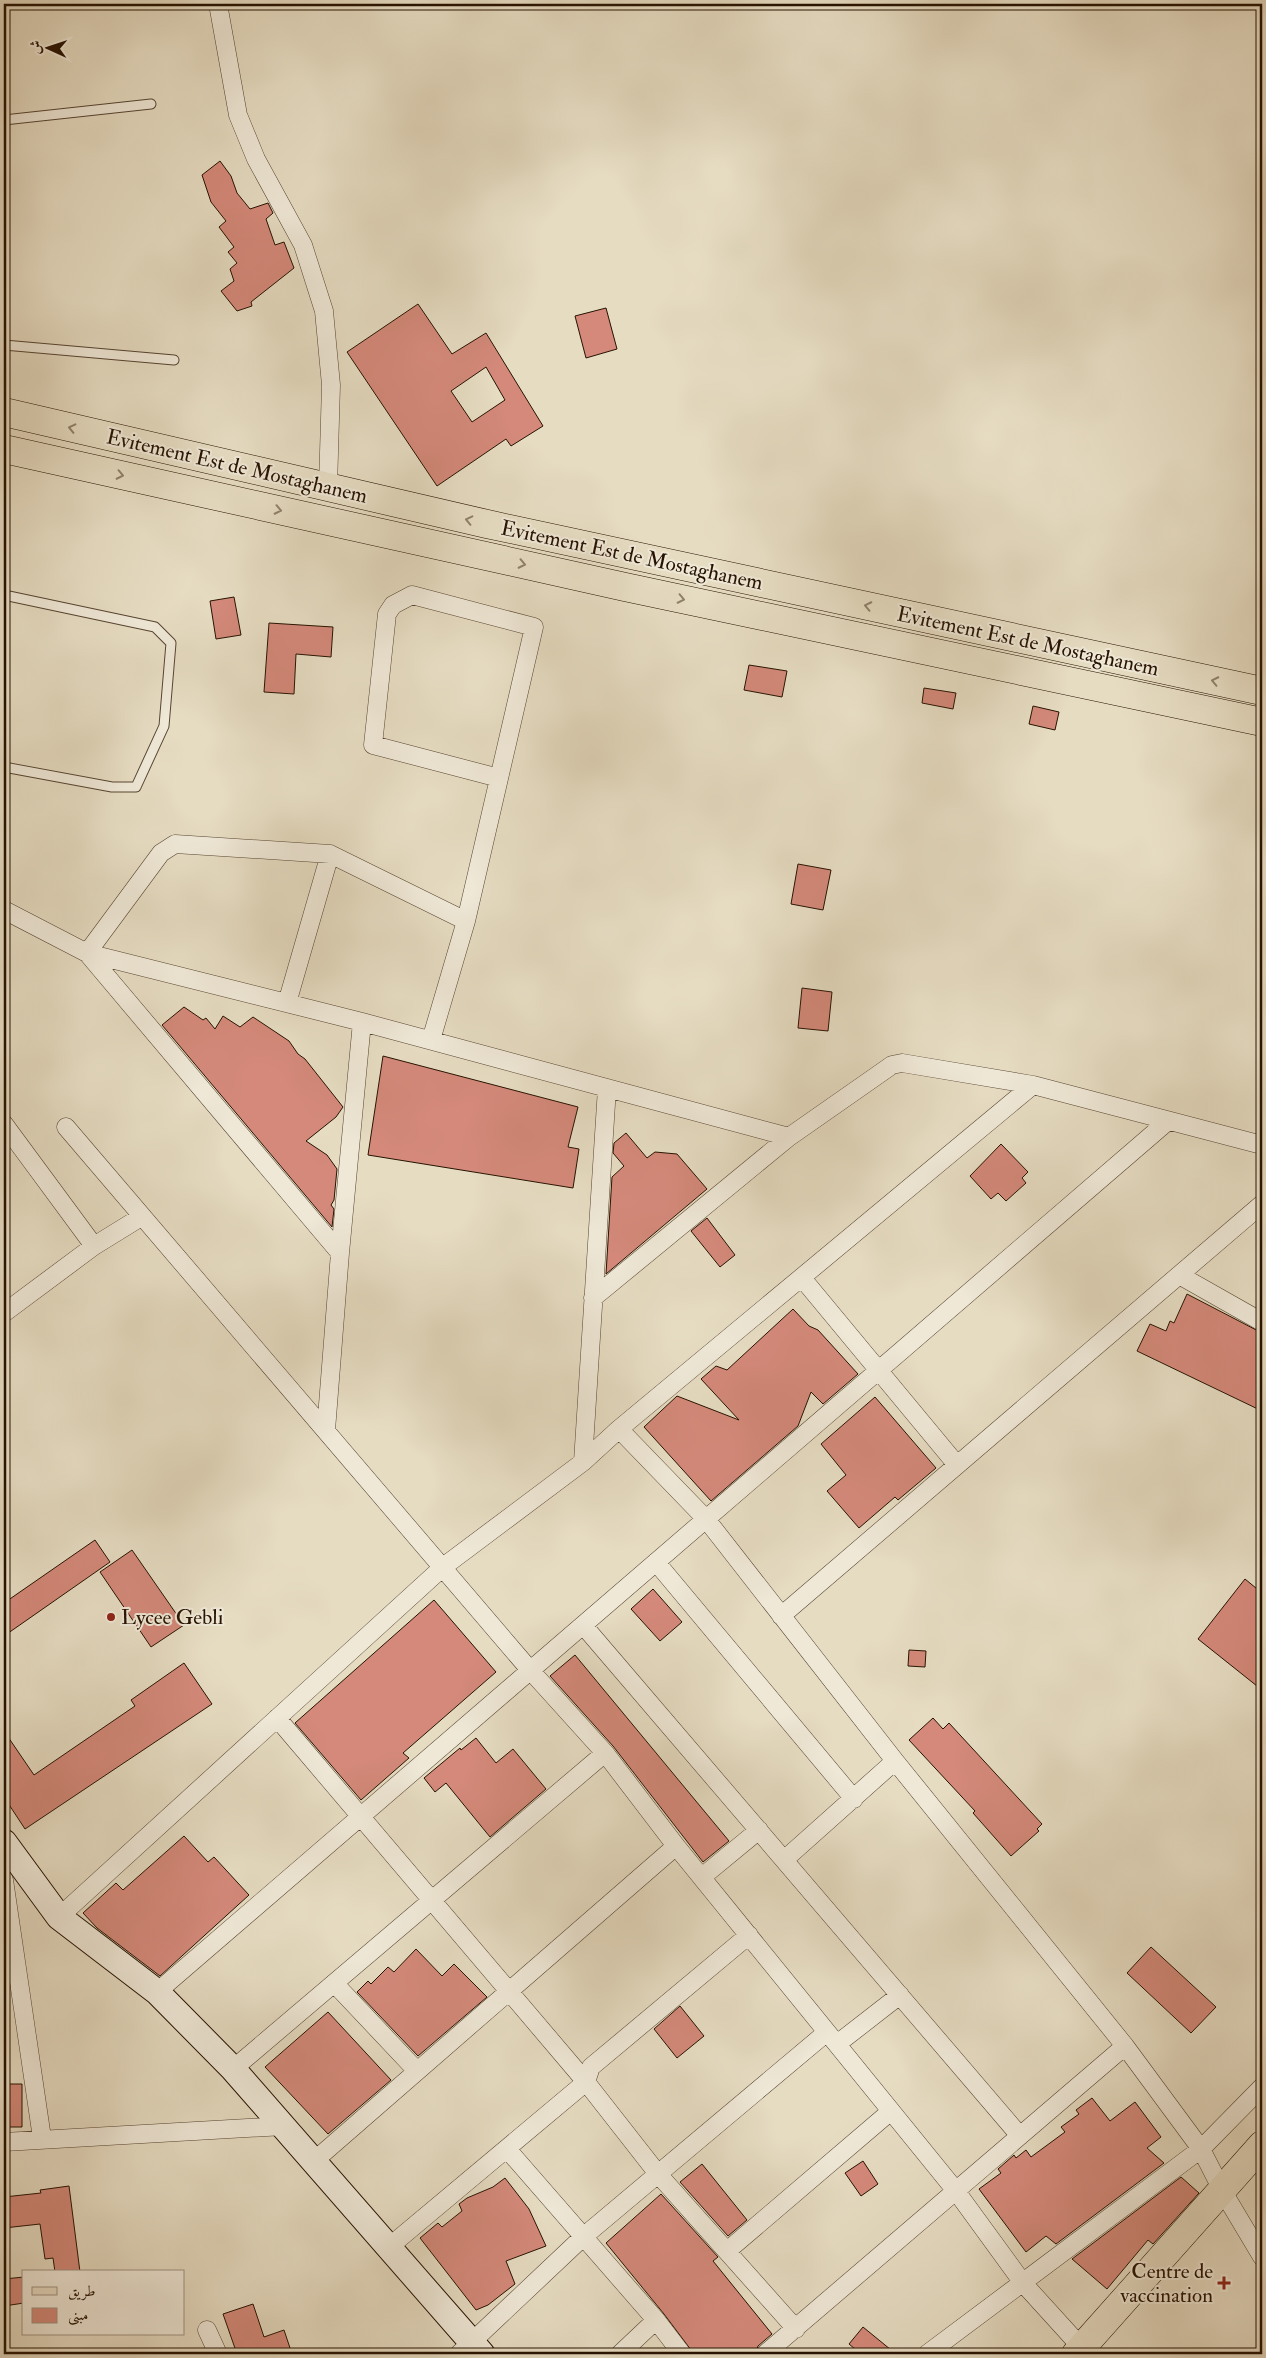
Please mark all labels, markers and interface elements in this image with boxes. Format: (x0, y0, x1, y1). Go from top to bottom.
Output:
north arrow (22, 22, 72, 72)
text: ش (27, 40, 44, 55)
one-way arrow (68, 423, 77, 434)
street label: Evitement Est de Mostaghanem (104, 423, 370, 510)
one-way arrow (115, 469, 124, 480)
one-way arrow (274, 504, 283, 515)
street label: Evitement Est de Mostaghanem (498, 514, 765, 596)
one-way arrow (465, 515, 474, 526)
one-way arrow (518, 558, 527, 569)
one-way arrow (677, 593, 686, 603)
street label: Evitement Est de Mostaghanem (894, 600, 1161, 682)
one-way arrow (863, 601, 872, 612)
one-way arrow (1210, 676, 1219, 687)
place label: Lycee Gebli (121, 1604, 224, 1631)
marker: Lycee Gebli (105, 1611, 117, 1623)
place label: Centre de vaccination (1119, 2258, 1213, 2309)
legend (22, 2270, 185, 2336)
marker: Centre de vaccination (1217, 2276, 1231, 2290)
text: طريق (68, 2282, 95, 2301)
text: مبنى (68, 2306, 88, 2326)

